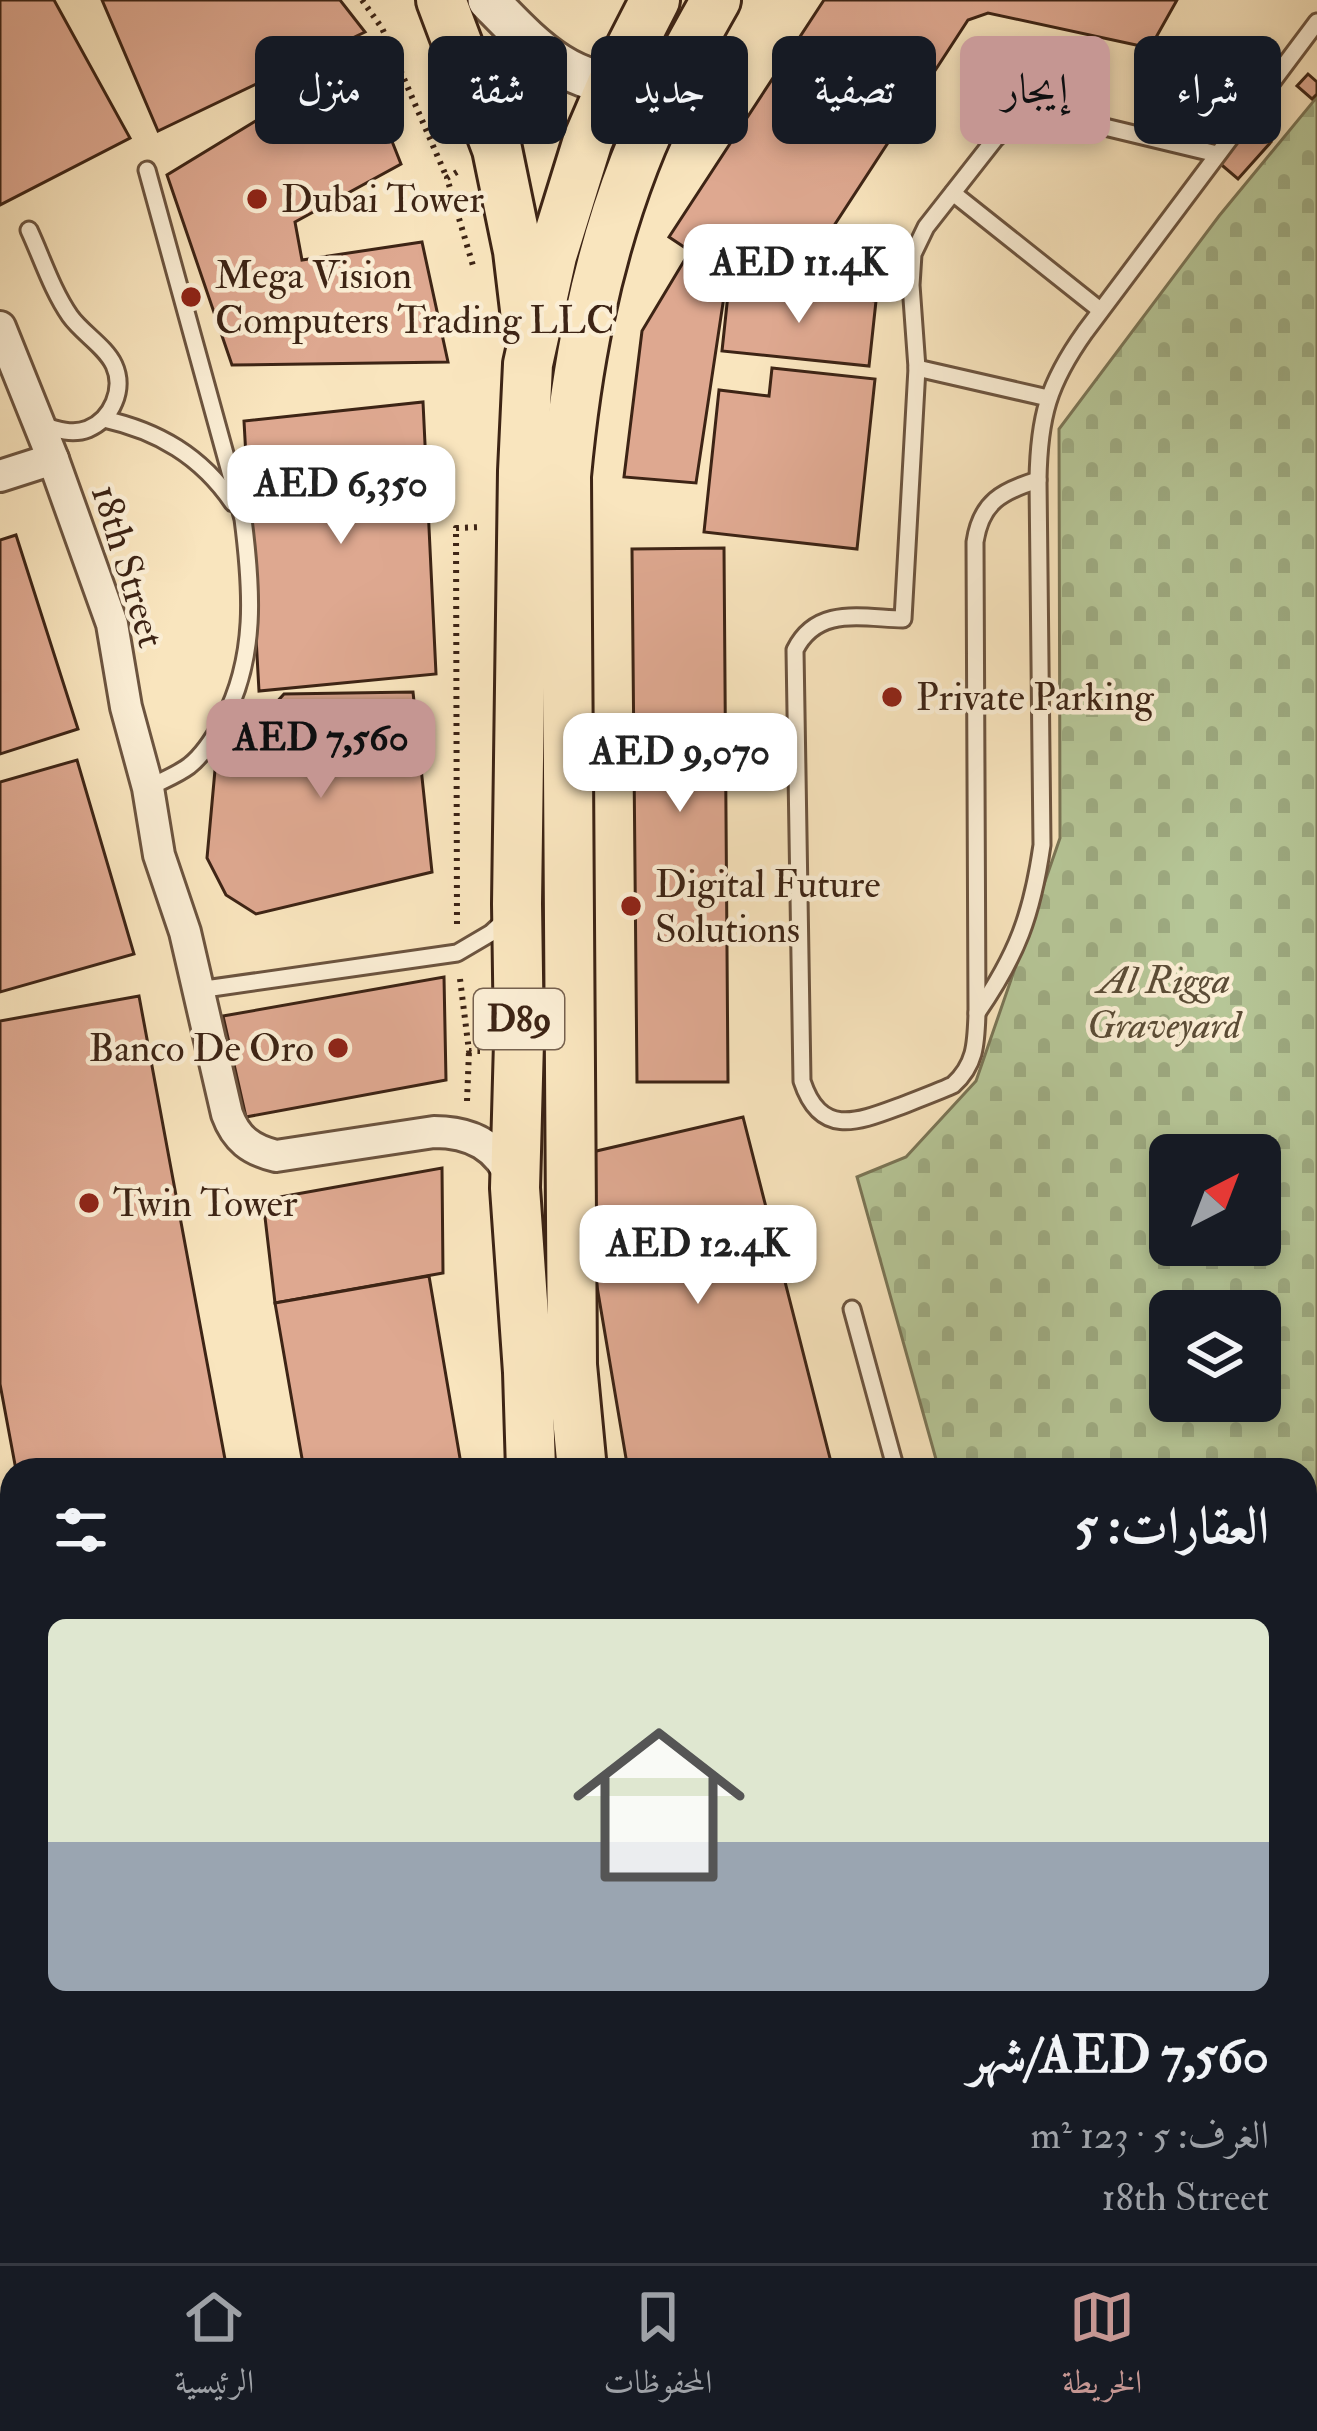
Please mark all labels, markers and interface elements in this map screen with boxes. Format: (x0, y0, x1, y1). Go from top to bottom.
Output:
chip: منزل (255, 36, 404, 144)
chip: شقة (428, 36, 567, 144)
chip: جديد (591, 36, 748, 144)
chip: تصفية (772, 36, 936, 144)
chip: إيجار (960, 36, 1110, 144)
chip: شراء (1134, 36, 1281, 144)
place label: Dubai Tower (281, 175, 484, 224)
marker: Dubai Tower (244, 186, 270, 212)
pin: AED 11.4K (662, 224, 936, 326)
text: AED 11.4K (710, 238, 888, 287)
place label: Mega Vision Computers Trading LLC (215, 251, 615, 345)
marker: Mega Vision Computers Trading LLC (178, 284, 204, 310)
pin: AED 6,350 (204, 445, 478, 547)
text: AED 6,350 (254, 459, 428, 508)
street label: 18th Street (80, 479, 176, 653)
place label: Private Parking (916, 673, 1155, 722)
marker: Private Parking (879, 684, 905, 710)
pin: AED 7,560 (184, 699, 458, 801)
text: AED 7,560 (233, 713, 409, 762)
pin: AED 9,070 (543, 713, 817, 815)
text: AED 9,070 (590, 727, 770, 776)
place label: Digital Future Solutions (655, 860, 881, 954)
marker: Digital Future Solutions (618, 893, 644, 919)
park label: Al Rigga Graveyard (1087, 956, 1244, 1050)
road number: D89 (474, 989, 564, 1049)
place label: Banco De Oro (89, 1024, 314, 1073)
marker: Banco De Oro (325, 1035, 351, 1061)
north arrow (1149, 1134, 1281, 1266)
map controls (1149, 1134, 1281, 1422)
place label: Twin Tower (113, 1179, 298, 1228)
marker: Twin Tower (76, 1190, 102, 1216)
pin: AED 12.4K (561, 1205, 835, 1307)
text: AED 12.4K (607, 1219, 789, 1268)
button: layers (1149, 1290, 1281, 1422)
text: العقارات: 5 (1075, 1495, 1269, 1559)
icon: filters (48, 1497, 114, 1563)
icon: home (551, 1697, 767, 1913)
text: AED 7,560/شهر (968, 2024, 1269, 2088)
text: الغرف: 5 · 123 m² (1031, 2111, 1269, 2160)
text: 18th Street (1101, 2173, 1269, 2222)
tab: الرئيسية (175, 2284, 254, 2414)
tab: المحفوظات (604, 2284, 712, 2414)
tab: الخريطة (1062, 2284, 1142, 2414)

